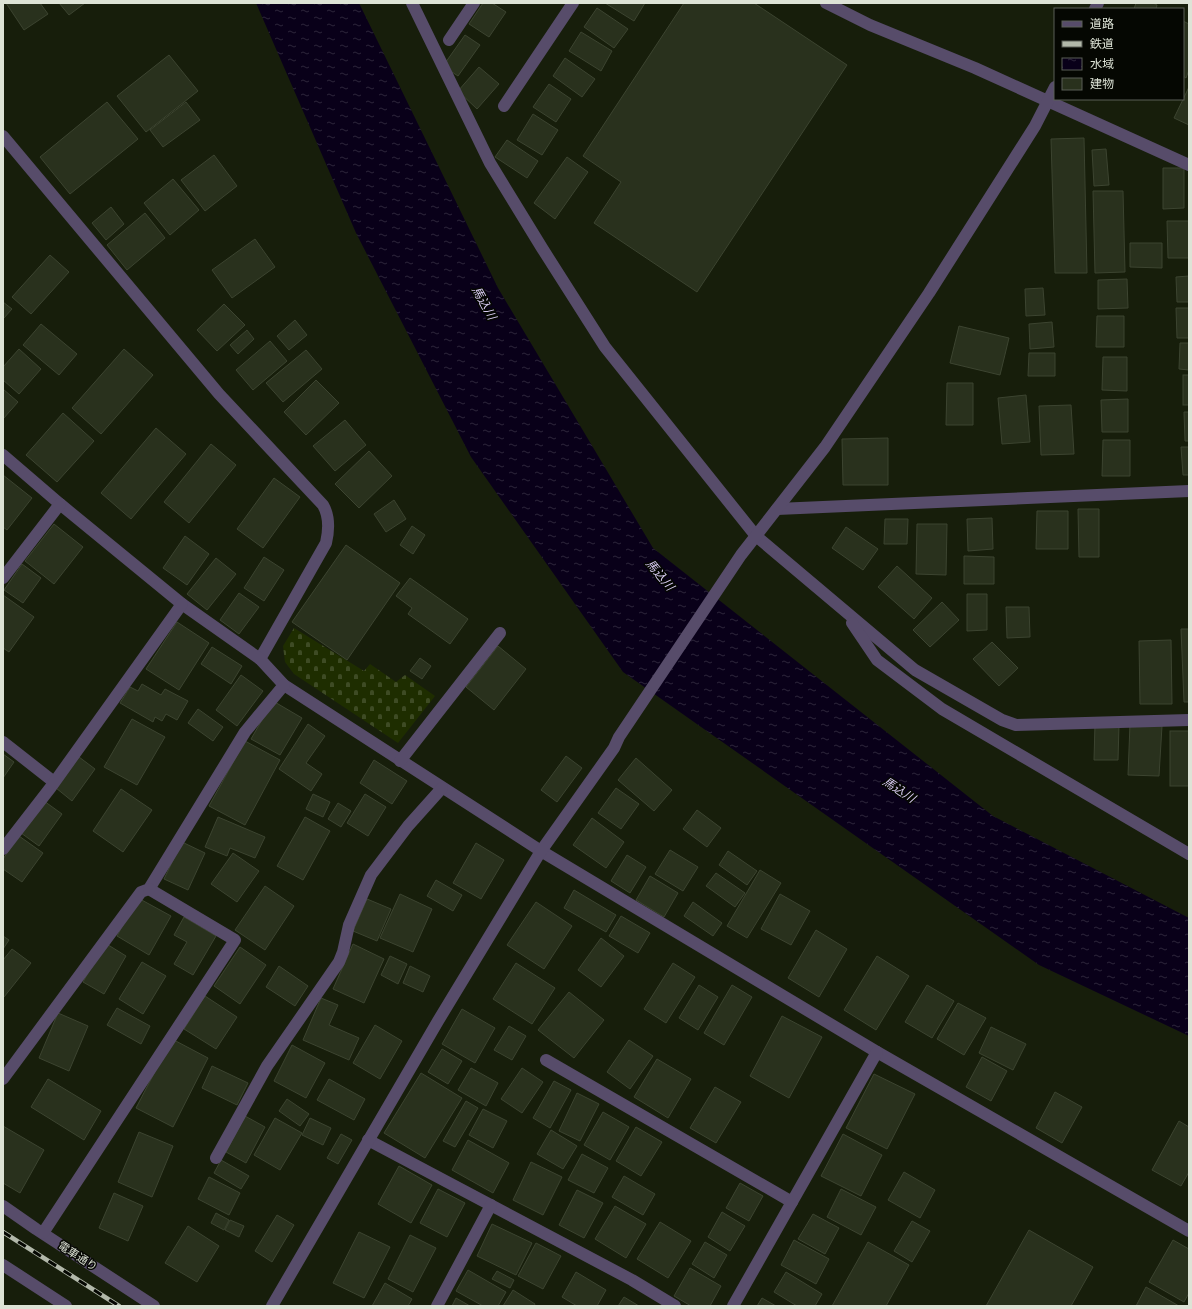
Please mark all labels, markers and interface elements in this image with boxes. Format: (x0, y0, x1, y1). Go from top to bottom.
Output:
legend (1054, 8, 1184, 100)
text: 道路 (1090, 15, 1114, 32)
text: 鉄道 (1090, 35, 1114, 52)
text: 水域 (1090, 55, 1114, 72)
text: 建物 (1090, 75, 1114, 92)
water label: 馬込川 (468, 283, 502, 324)
water label: 馬込川 (642, 555, 680, 595)
water label: 馬込川 (880, 773, 921, 808)
street label: 電車通り (56, 1237, 101, 1274)

